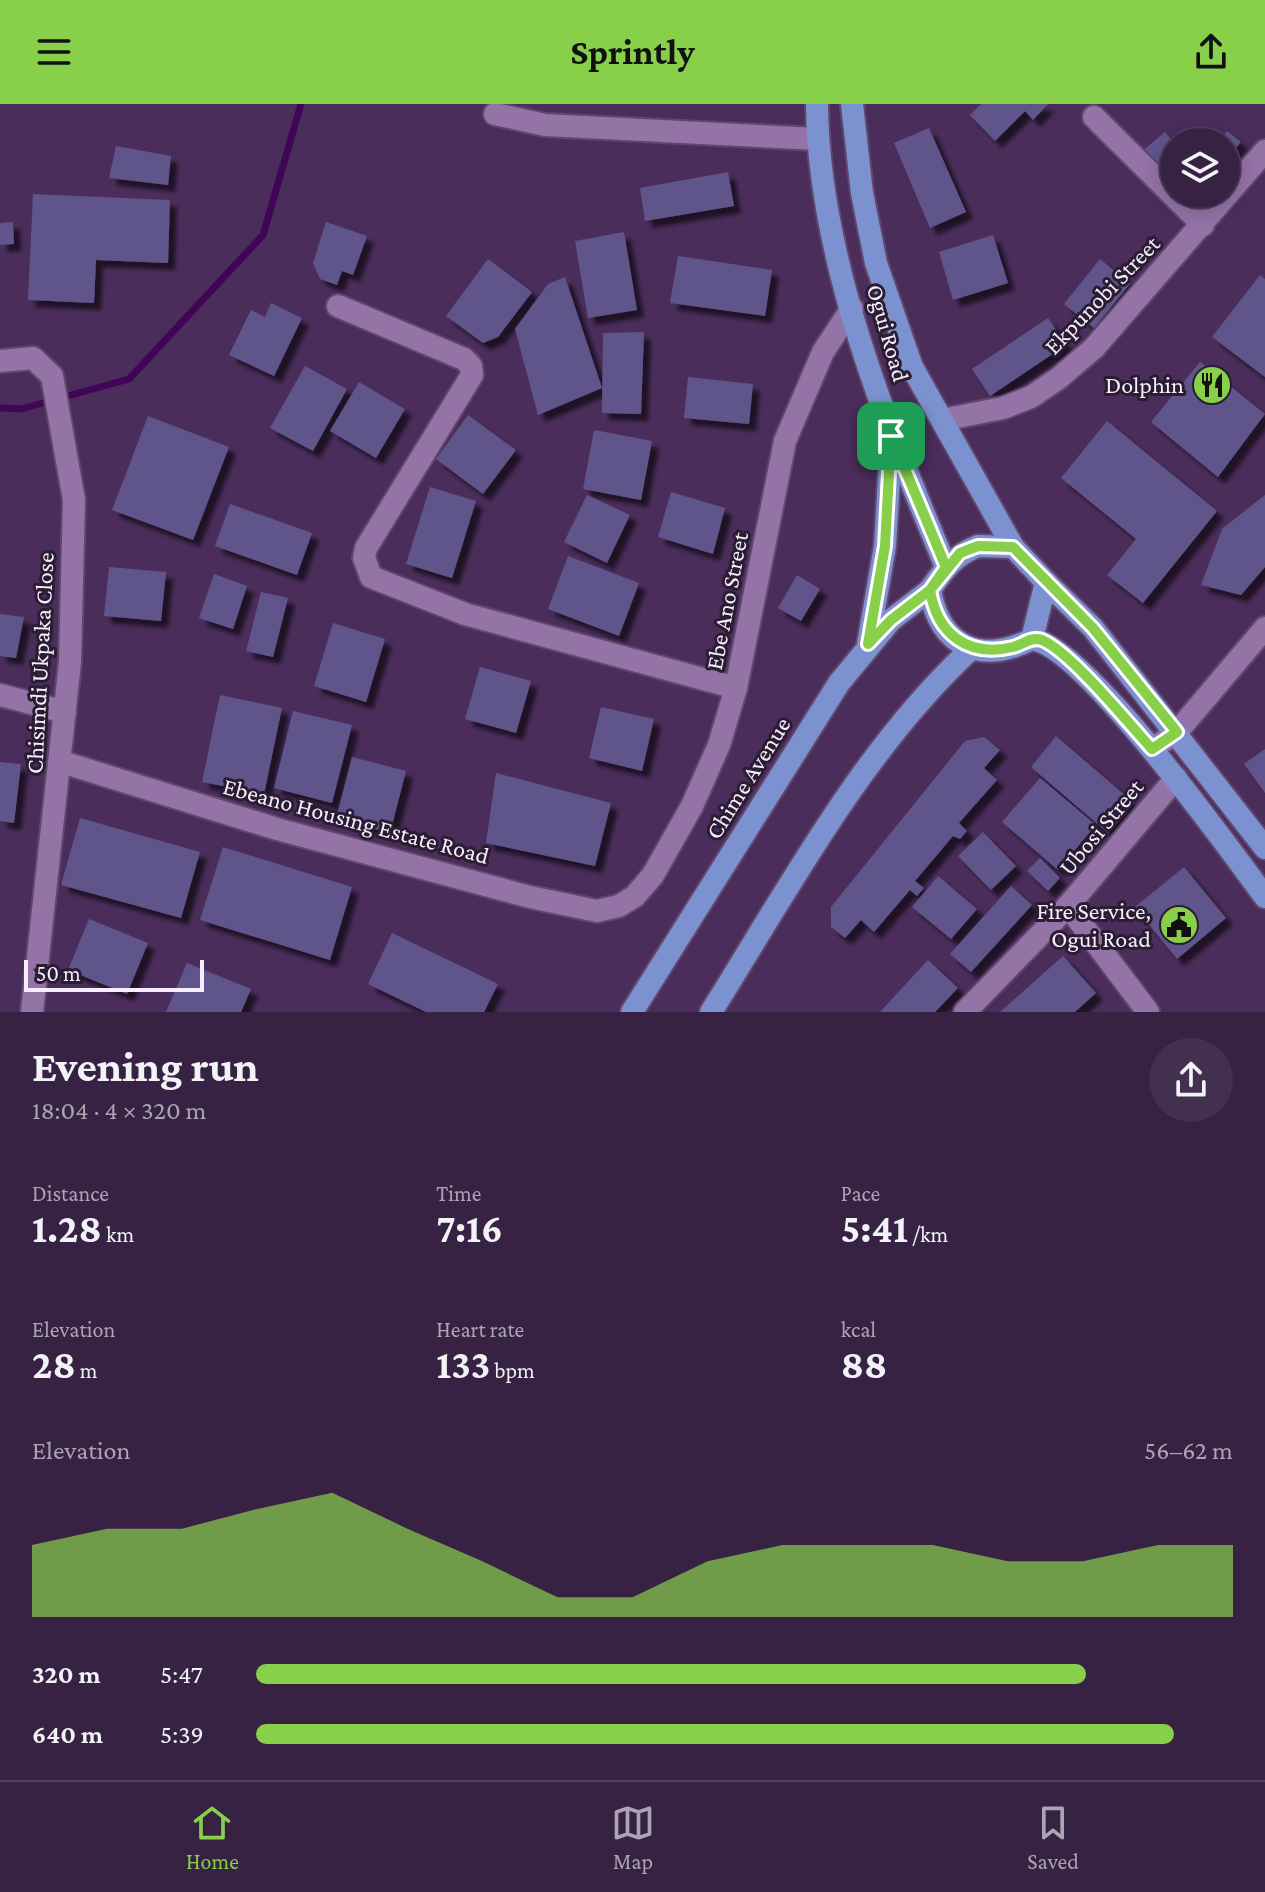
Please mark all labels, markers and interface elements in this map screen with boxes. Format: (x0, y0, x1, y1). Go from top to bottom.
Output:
icon: menu (32, 30, 76, 74)
icon: share (1189, 30, 1233, 74)
text: Sprintly (570, 32, 695, 72)
map controls (1160, 128, 1240, 208)
button: layers (1160, 128, 1240, 208)
street label: Ekpunobi Street (1038, 229, 1166, 359)
street label: Ogui Road (862, 281, 915, 385)
restaurant icon: Dolphin (1191, 364, 1233, 406)
place label: Dolphin (1105, 371, 1184, 398)
pin (857, 402, 925, 470)
icon: arrive (869, 414, 913, 458)
street label: Ebe Ano Street (700, 529, 753, 672)
street label: Chisimdi Ukpaka Close (20, 552, 59, 774)
street label: Chime Avenue (699, 712, 796, 844)
street label: Ebeano Housing Estate Road (220, 772, 492, 869)
street label: Ubosi Street (1053, 773, 1149, 880)
place label: Fire Service, Ogui Road (1036, 897, 1151, 952)
public building icon: Fire Service, Ogui Road (1158, 904, 1200, 946)
scale bar (24, 956, 204, 992)
text: 50 m (36, 961, 81, 986)
button: share (1149, 1038, 1233, 1122)
text: Evening run (32, 1042, 259, 1090)
text: 18:04 · 4 × 320 m (32, 1096, 206, 1125)
text: Distance (32, 1181, 109, 1206)
text: Time (436, 1181, 481, 1206)
text: Pace (841, 1181, 880, 1206)
text: 1.28 (32, 1206, 102, 1251)
text: 7:16 (436, 1206, 503, 1251)
text: 5:41 (841, 1206, 908, 1251)
text: km (102, 1222, 134, 1247)
text: /km (908, 1222, 948, 1247)
text: Elevation (32, 1317, 115, 1342)
text: Heart rate (436, 1317, 524, 1342)
text: kcal (841, 1317, 876, 1342)
text: 28 (32, 1342, 76, 1387)
text: 133 (436, 1342, 490, 1387)
text: 88 (841, 1342, 887, 1387)
text: m (76, 1358, 97, 1383)
text: bpm (490, 1358, 535, 1383)
text: Elevation (32, 1436, 130, 1465)
text: 56–62 m (1144, 1436, 1233, 1465)
text: 320 m (32, 1660, 101, 1689)
text: 5:47 (160, 1660, 203, 1689)
text: 640 m (32, 1720, 103, 1749)
text: 5:39 (160, 1720, 204, 1749)
tab: Home (186, 1801, 239, 1874)
tab: Map (611, 1801, 655, 1874)
tab: Saved (1027, 1801, 1079, 1874)

